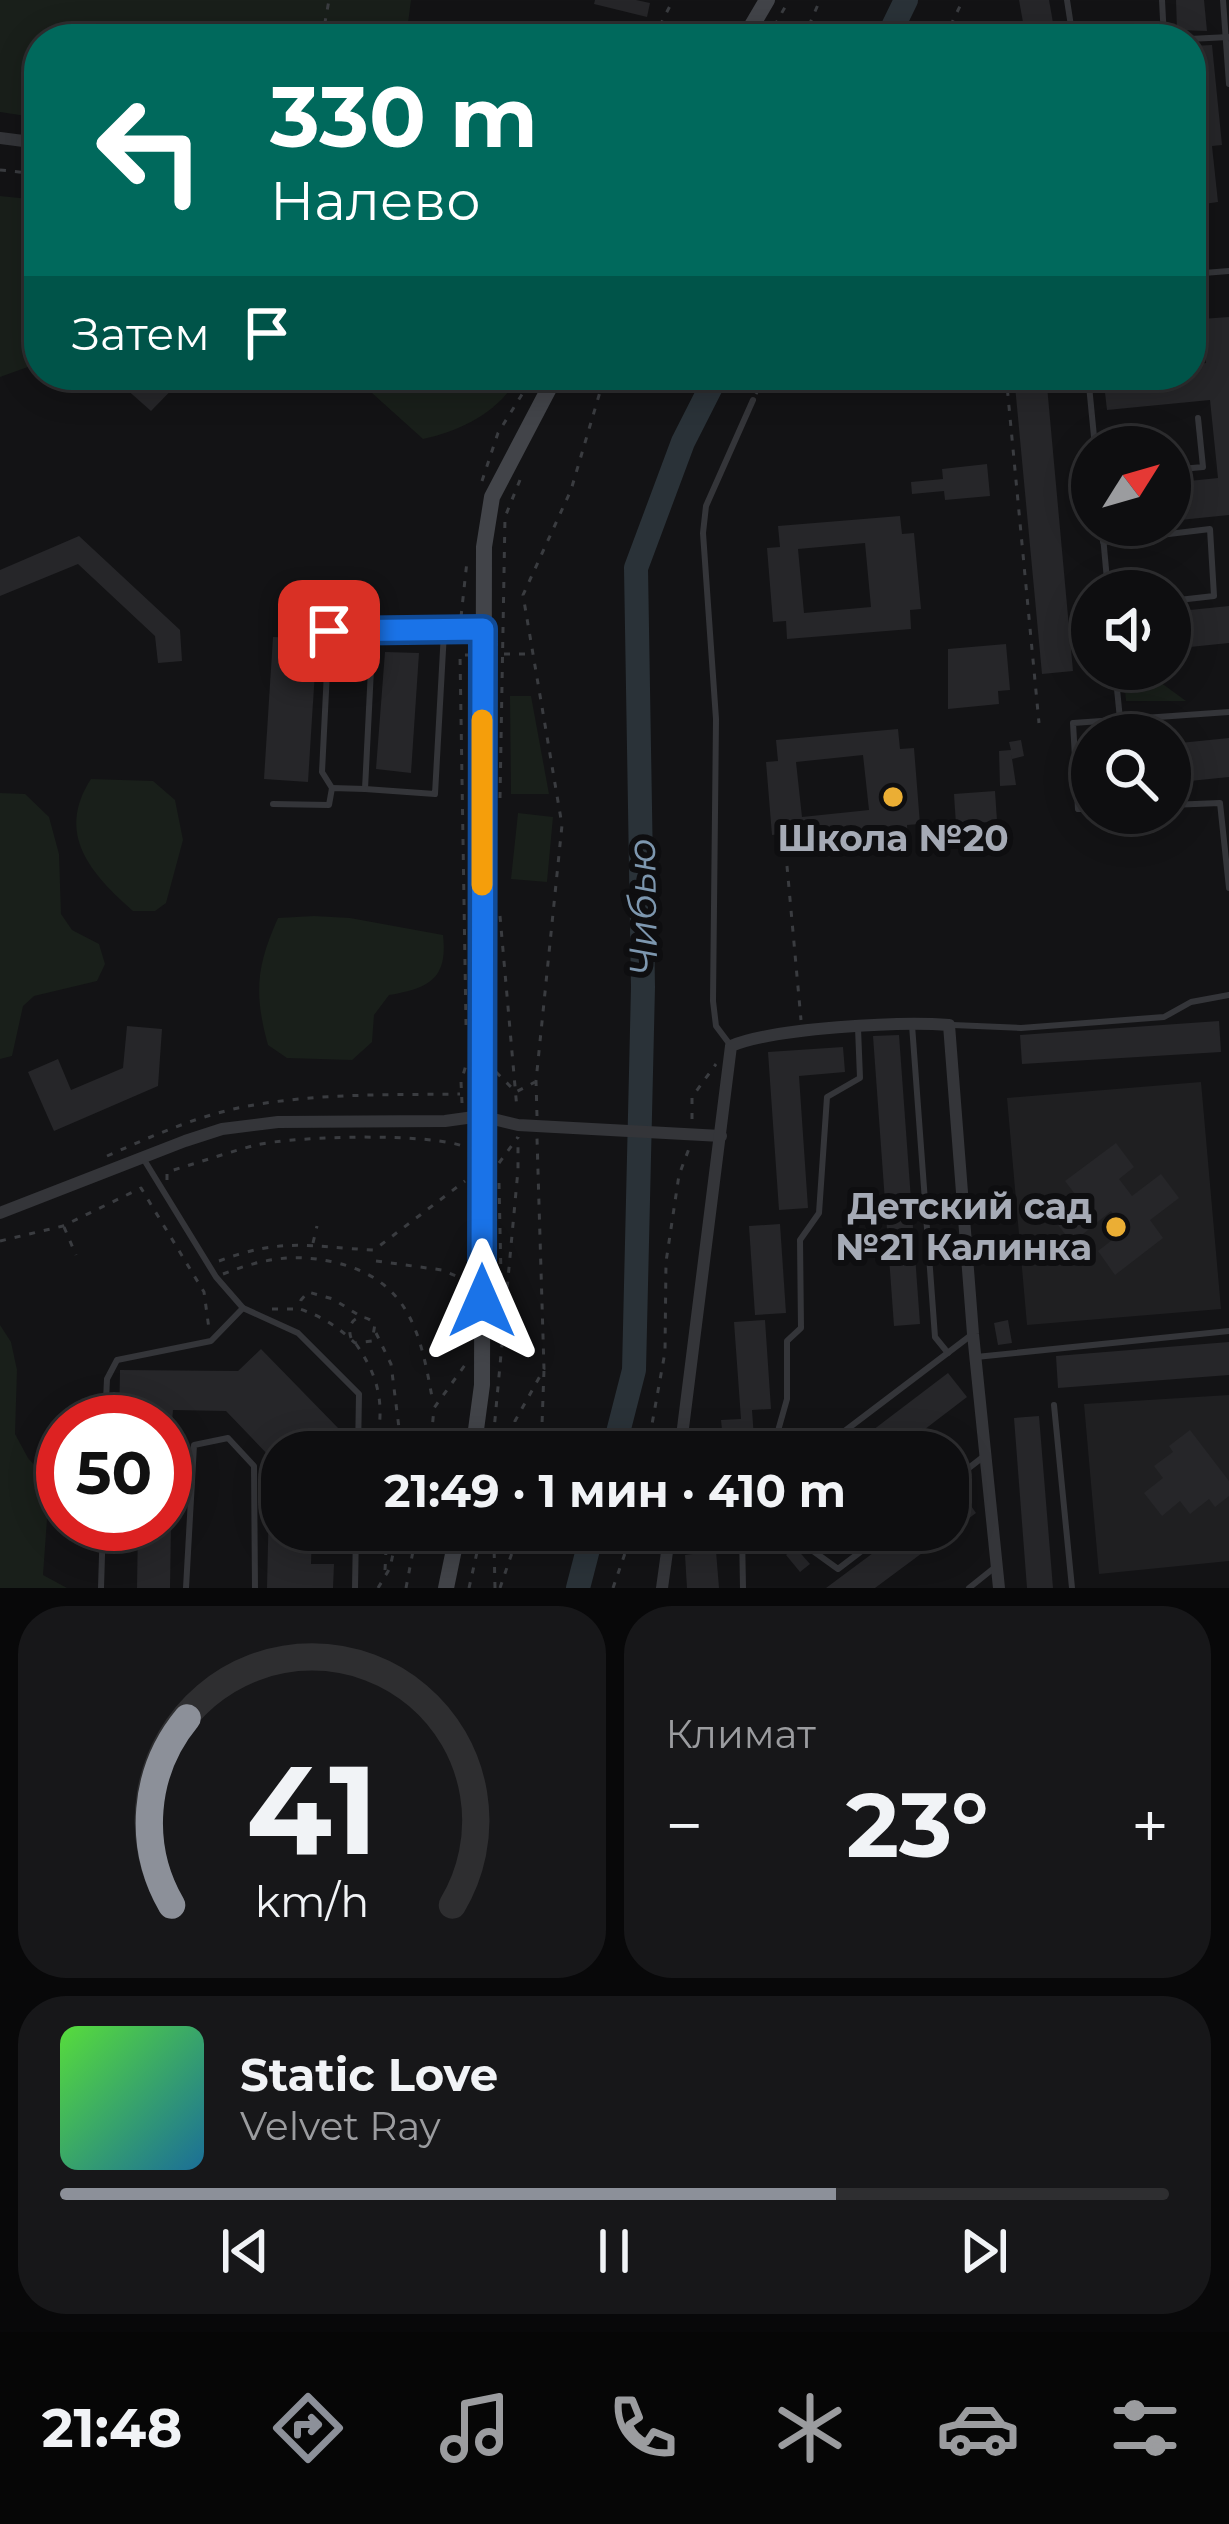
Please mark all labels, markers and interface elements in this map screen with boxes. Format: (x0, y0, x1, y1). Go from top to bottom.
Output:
text: 330 m (270, 66, 538, 168)
icon: left (72, 72, 228, 228)
text: Налево (270, 168, 481, 234)
icon: arrive (234, 300, 300, 366)
text: Затем (72, 306, 210, 361)
north arrow (1071, 426, 1191, 546)
map controls (1071, 426, 1191, 834)
button: sound (1071, 570, 1191, 690)
pin (278, 580, 380, 682)
icon: arrive (296, 598, 362, 664)
button: search (1071, 714, 1191, 834)
marker: Школа №20 (880, 784, 906, 810)
place label: Школа №20 (777, 816, 1009, 860)
water label: Чибью (617, 838, 667, 976)
place label: Детский сад №21 Калинка (835, 1184, 1092, 1269)
marker: Детский сад №21 Калинка (1103, 1214, 1129, 1240)
position arrow (419, 1238, 545, 1364)
speed limit sign: 50 (36, 1395, 192, 1551)
text: 21:49 · 1 мин · 410 m (384, 1463, 846, 1518)
text: Климат (666, 1710, 816, 1758)
text: 41 (246, 1733, 378, 1885)
text: 23° (846, 1770, 989, 1880)
text: − (666, 1785, 703, 1866)
text: + (1131, 1785, 1169, 1866)
text: km/h (255, 1875, 369, 1928)
text: Static Love (240, 2047, 498, 2102)
text: Velvet Ray (240, 2102, 441, 2150)
icon: previous (212, 2218, 278, 2284)
icon: pause (581, 2218, 647, 2284)
icon: next (951, 2218, 1017, 2284)
icon: directions (266, 2386, 350, 2470)
icon: music (433, 2386, 517, 2470)
icon: phone (601, 2386, 685, 2470)
icon: climate (768, 2386, 852, 2470)
icon: car (936, 2386, 1020, 2470)
icon: filters (1103, 2386, 1187, 2470)
text: 21:48 (42, 2395, 182, 2461)

